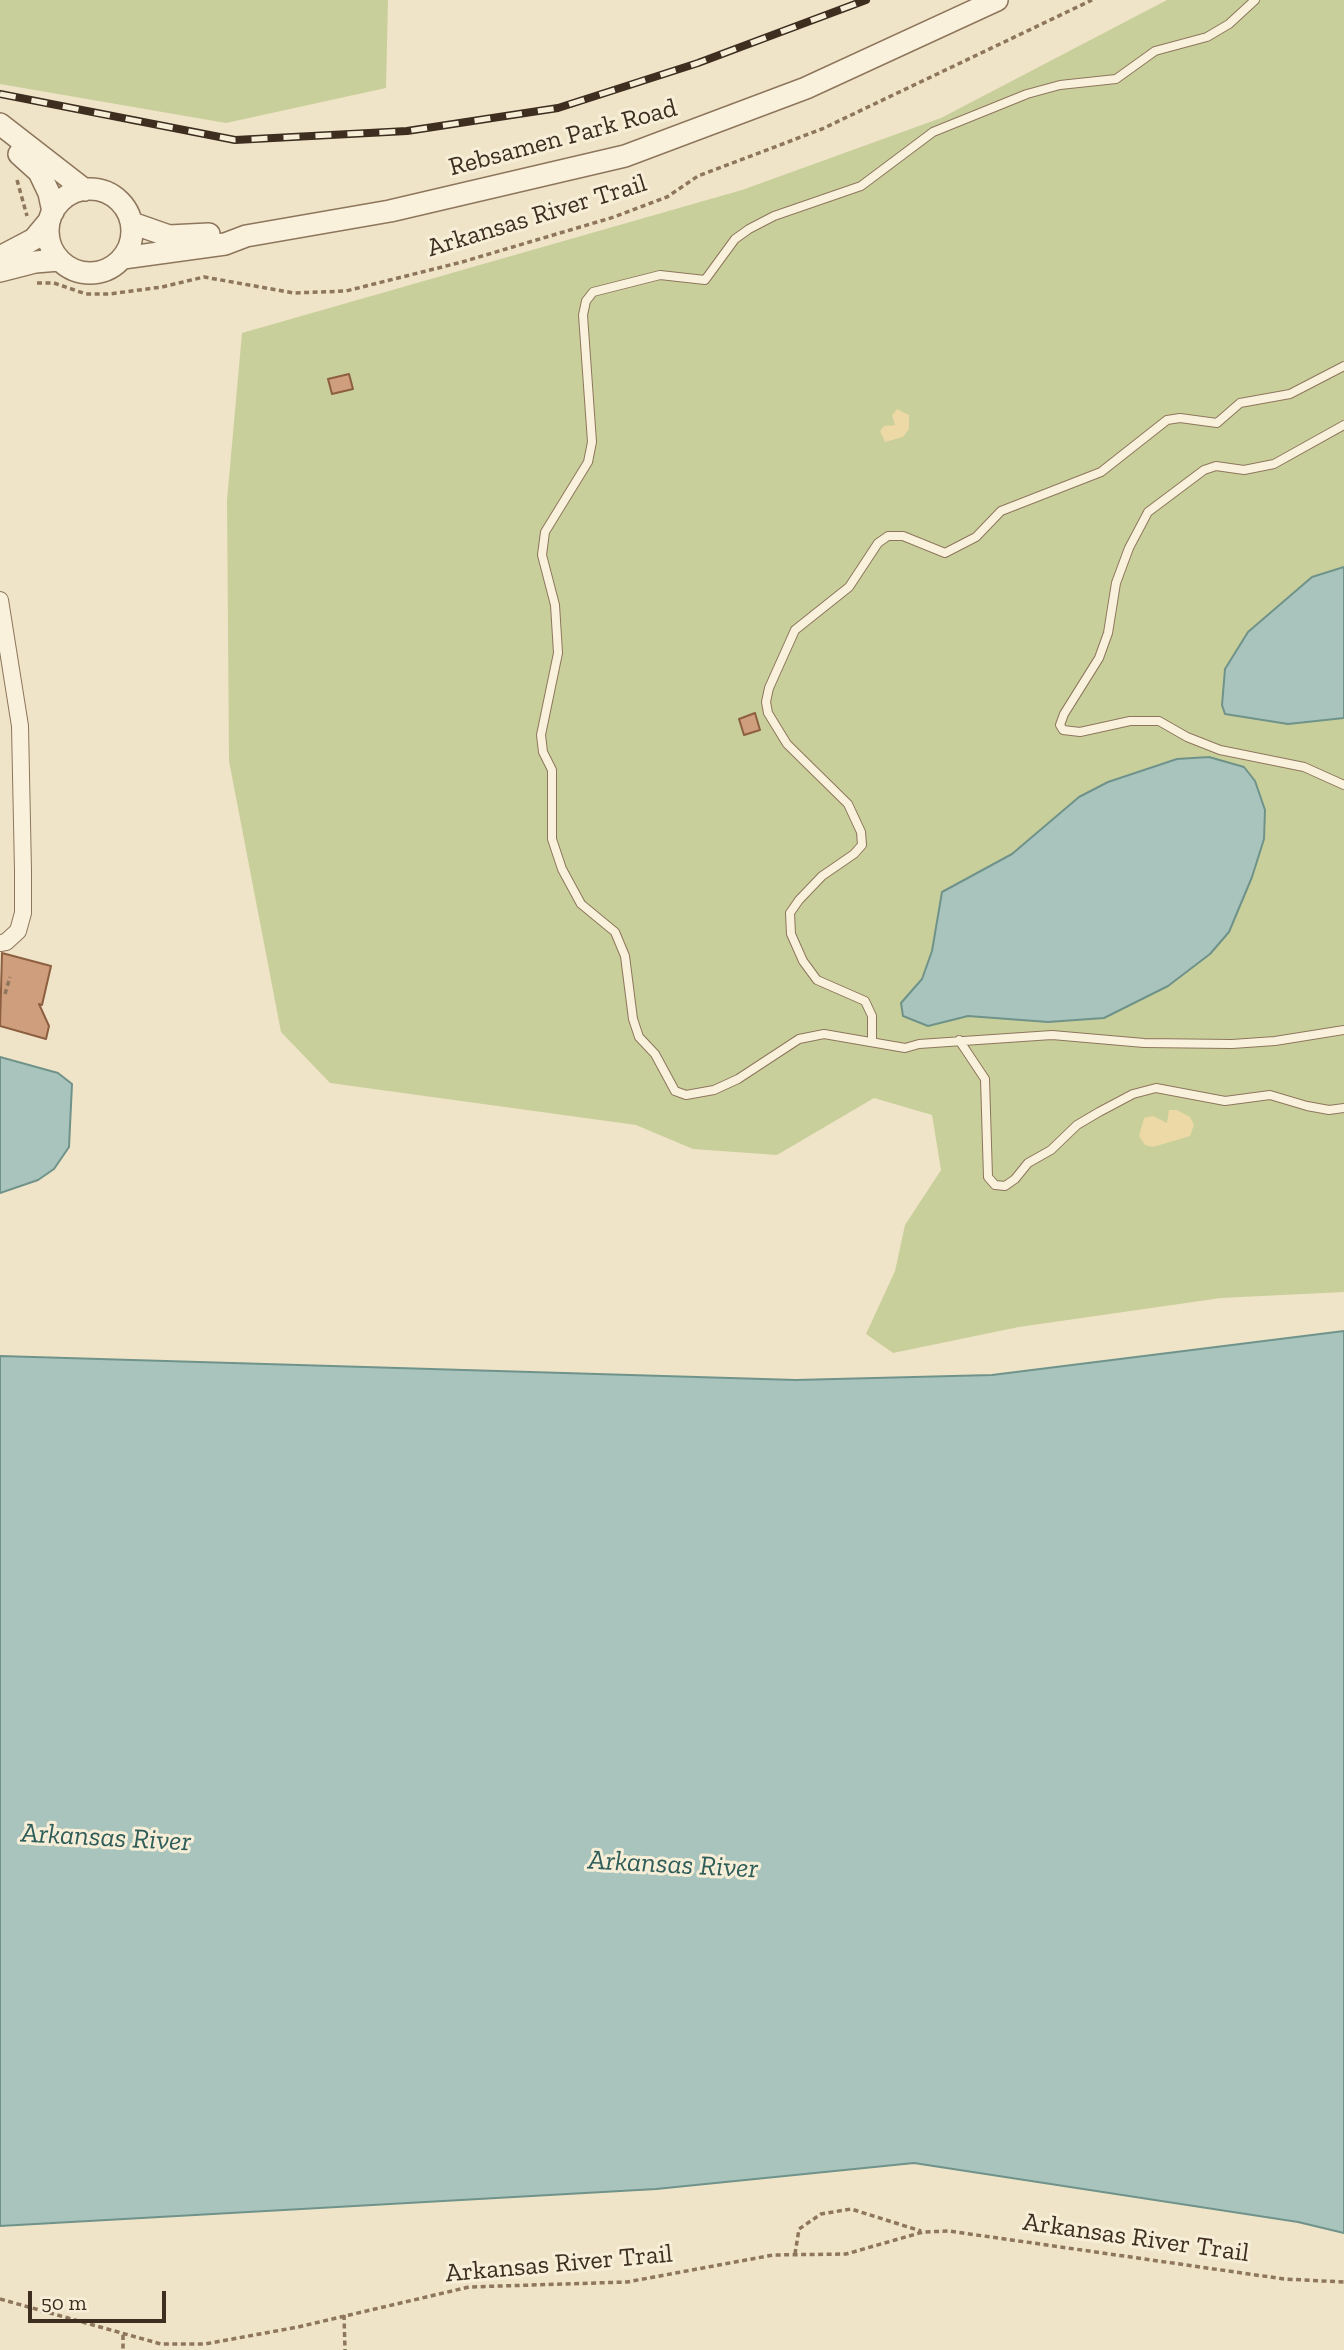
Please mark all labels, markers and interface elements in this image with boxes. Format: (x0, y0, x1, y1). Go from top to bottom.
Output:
street label: Rebsamen Park Road (446, 93, 680, 183)
street label: Arkansas River Trail (423, 168, 651, 264)
water label: Arkansas River (20, 1817, 192, 1859)
water label: Arkansas River (587, 1844, 759, 1886)
street label: Arkansas River Trail (1021, 2207, 1251, 2269)
street label: Arkansas River Trail (444, 2239, 674, 2289)
scale bar (32, 2276, 170, 2320)
text: 50 m (41, 2290, 87, 2315)

